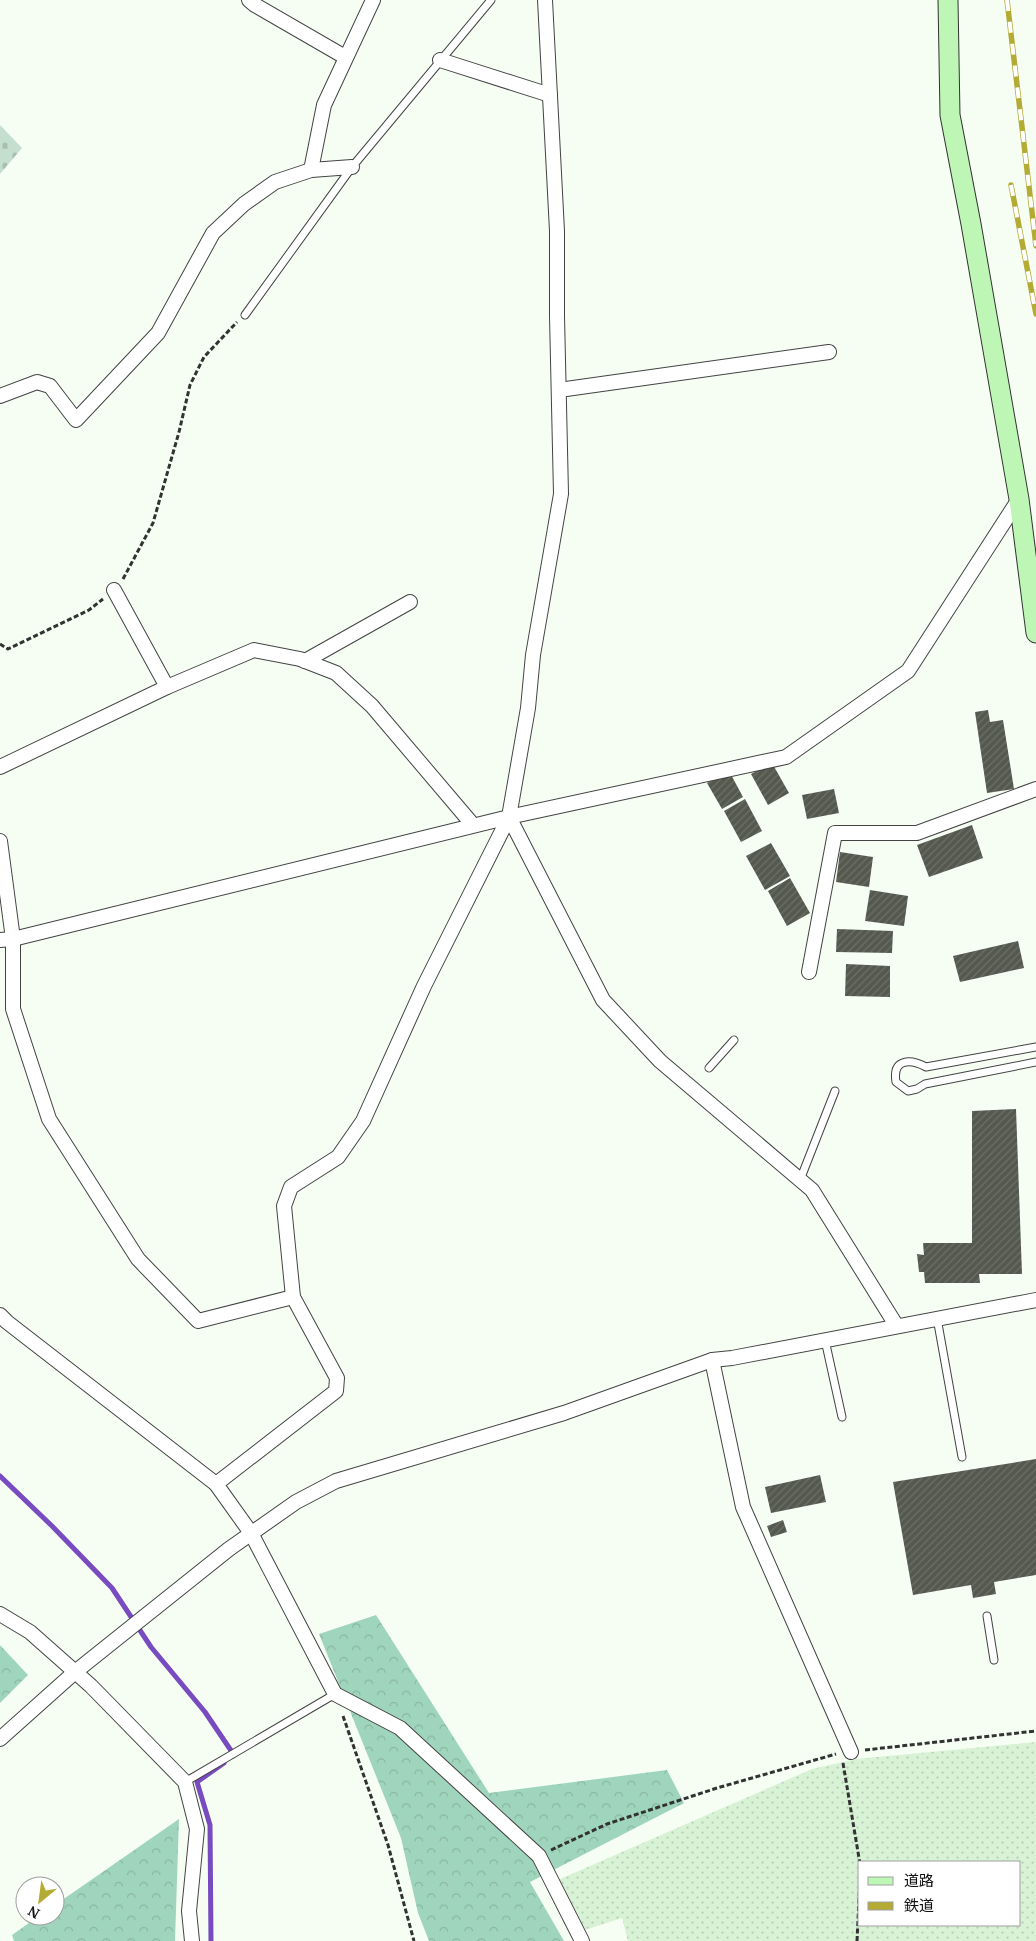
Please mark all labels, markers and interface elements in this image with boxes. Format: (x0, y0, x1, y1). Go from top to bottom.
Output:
legend (858, 1861, 1021, 1926)
text: 道路 (904, 1870, 934, 1890)
north arrow (15, 1876, 65, 1926)
text: 鉄道 (904, 1895, 934, 1915)
text: N (24, 1902, 43, 1924)

